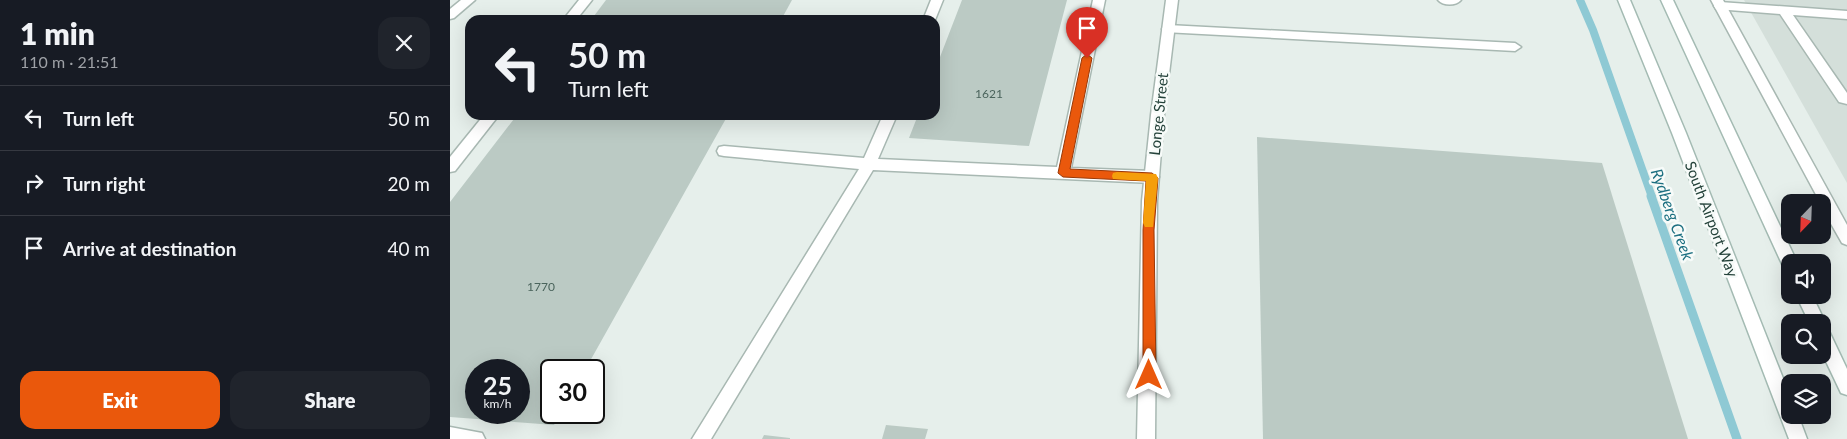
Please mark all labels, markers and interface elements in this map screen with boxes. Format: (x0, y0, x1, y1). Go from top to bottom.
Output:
pin (1066, 7, 1108, 58)
icon: arrive (1073, 14, 1101, 42)
text: 1 min (20, 15, 95, 51)
button: close (378, 17, 430, 69)
text: 50 m (568, 33, 646, 75)
icon: left (485, 35, 550, 100)
text: 110 m · 21:51 (20, 52, 119, 71)
street label: Longe Street (1145, 71, 1171, 156)
text: Turn left (568, 75, 649, 102)
house number: 1621 (975, 86, 1003, 101)
icon: left (20, 104, 48, 132)
text: Turn left (63, 107, 134, 130)
text: 50 m (387, 107, 430, 130)
street label: South Airport Way (1682, 159, 1742, 280)
water label: Rydberg Creek (1648, 166, 1698, 263)
icon: right (20, 169, 48, 197)
text: Turn right (63, 172, 145, 195)
text: 20 m (387, 172, 430, 195)
north arrow (1781, 194, 1831, 244)
map controls (1781, 194, 1831, 424)
icon: arrive (20, 234, 48, 262)
text: Arrive at destination (63, 237, 236, 260)
text: 40 m (387, 237, 430, 260)
button: sound (1781, 254, 1831, 304)
house number: 1770 (527, 279, 555, 294)
button: search (1781, 314, 1831, 364)
position arrow (1122, 348, 1174, 400)
speed limit sign: 30 (540, 359, 605, 424)
text: 25 (483, 370, 512, 400)
button: Exit (20, 371, 220, 429)
button: Share (230, 371, 430, 429)
button: layers (1781, 374, 1831, 424)
text: km/h (483, 396, 512, 411)

